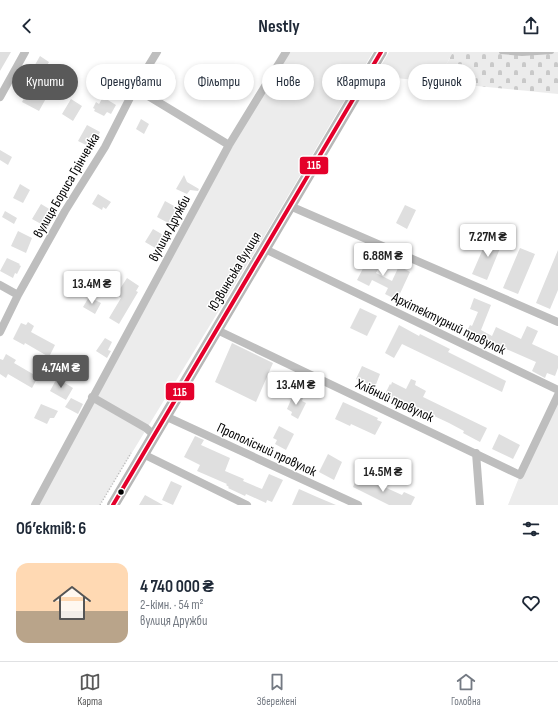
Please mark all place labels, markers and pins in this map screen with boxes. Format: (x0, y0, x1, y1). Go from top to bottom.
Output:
pin: 7.27M ₴ (451, 224, 525, 258)
pin: 6.88M ₴ (346, 243, 420, 277)
pin: 13.4M ₴ (55, 271, 129, 305)
pin: 4.74M ₴ (24, 355, 98, 389)
pin: 13.4M ₴ (259, 372, 333, 406)
pin: 14.5M ₴ (346, 459, 420, 493)
unlabelled marker (116, 487, 126, 497)

